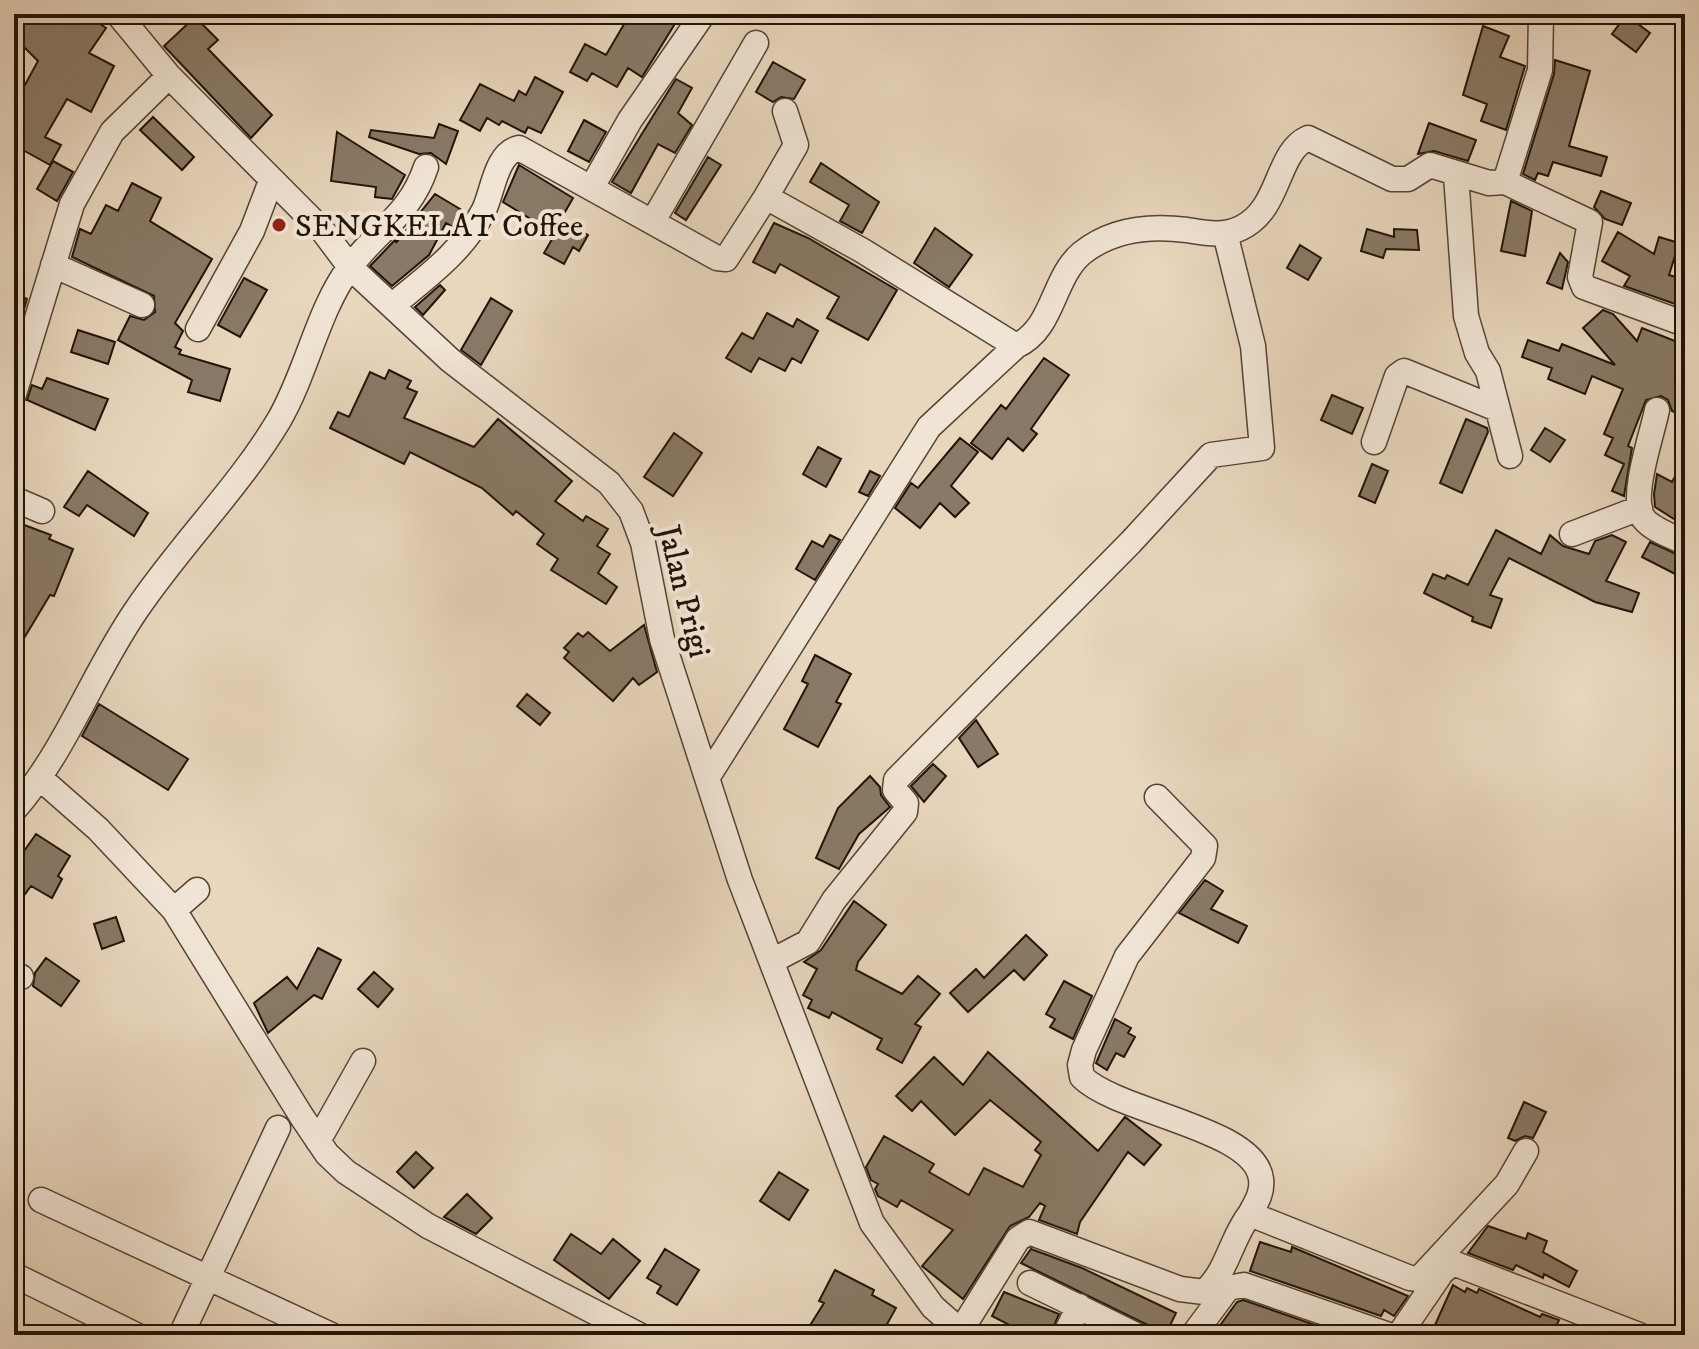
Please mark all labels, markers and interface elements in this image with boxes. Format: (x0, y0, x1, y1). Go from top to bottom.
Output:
place label: SENGKELAT Coffee (295, 207, 583, 247)
marker: SENGKELAT Coffee (270, 216, 288, 234)
street label: Jalan Prigi (647, 518, 719, 662)

